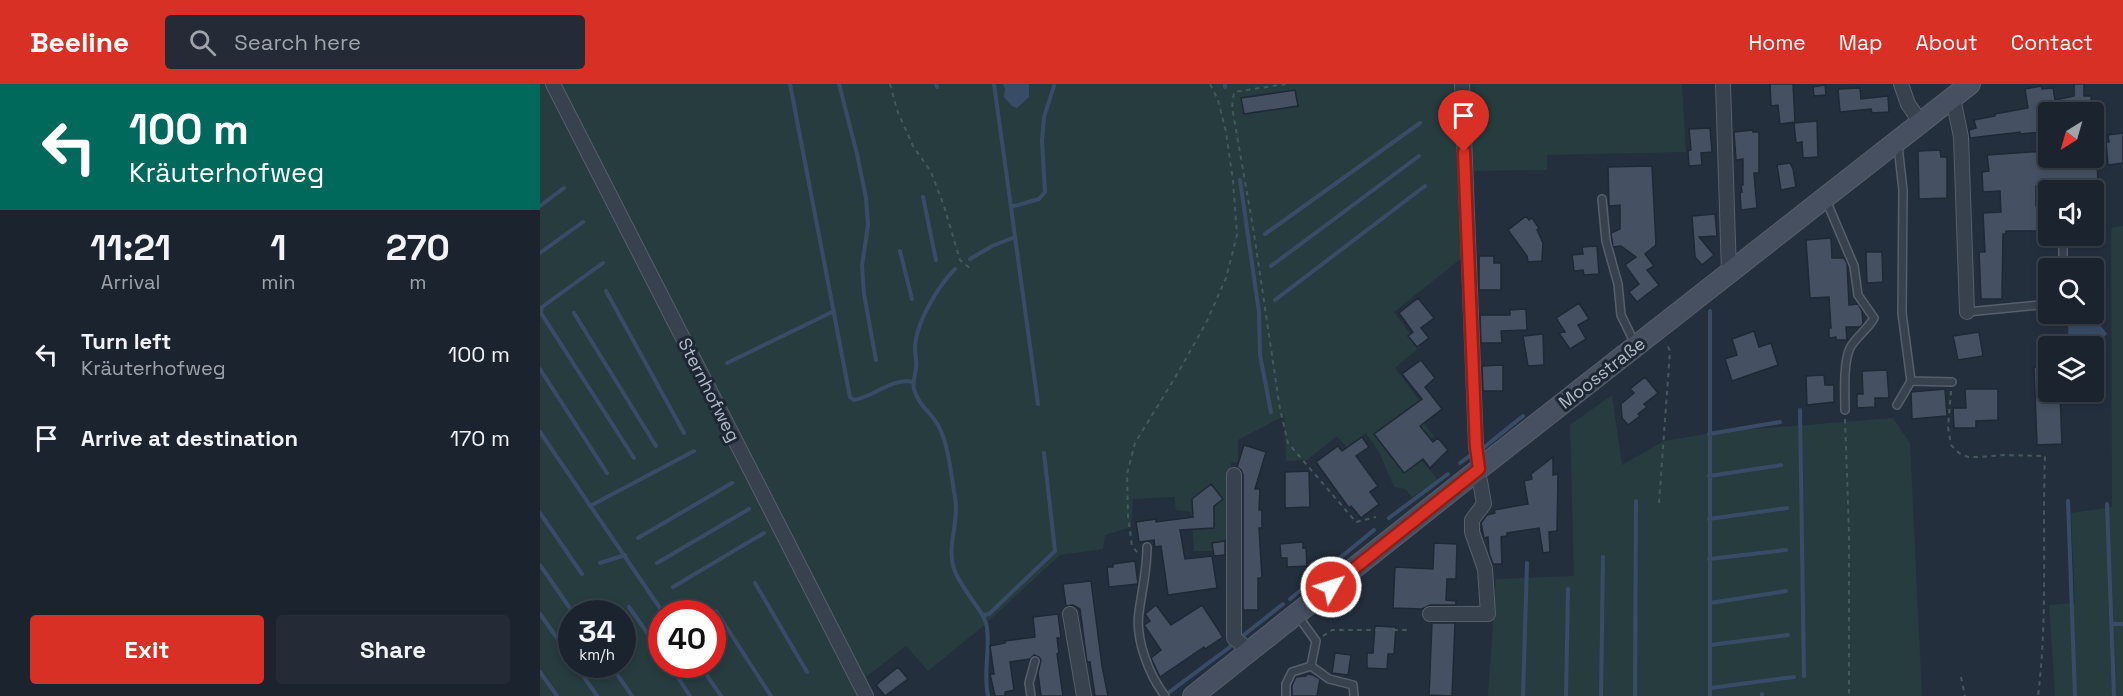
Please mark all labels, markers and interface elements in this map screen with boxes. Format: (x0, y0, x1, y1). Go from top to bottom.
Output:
search box (165, 15, 585, 69)
text: Beeline (30, 24, 129, 60)
icon: search (186, 26, 219, 59)
text: Search here (234, 28, 361, 56)
text: Home (1748, 29, 1806, 56)
text: Map (1839, 29, 1883, 56)
text: About (1916, 29, 1978, 56)
text: Contact (2011, 29, 2093, 56)
pin (1438, 90, 1489, 152)
icon: arrive (1447, 99, 1480, 132)
north arrow (2038, 102, 2104, 168)
map controls (2038, 102, 2104, 402)
text: 100 m (129, 103, 249, 156)
icon: left (30, 108, 108, 186)
text: Kräuterhofweg (129, 155, 324, 190)
button: sound (2038, 180, 2104, 246)
text: 11:21 (90, 225, 171, 271)
text: 1 (270, 225, 287, 271)
text: 270 (386, 225, 450, 271)
button: search (2038, 258, 2104, 324)
text: Arrival (101, 269, 160, 295)
text: min (261, 269, 296, 295)
text: m (409, 269, 426, 295)
text: Turn left (81, 327, 171, 355)
street label: Moosstraße (1554, 332, 1650, 414)
street label: Sternhofweg (673, 334, 745, 446)
button: layers (2038, 336, 2104, 402)
icon: left (30, 338, 63, 371)
text: 100 m (448, 340, 510, 368)
text: Kräuterhofweg (81, 355, 226, 381)
icon: arrive (30, 422, 63, 455)
text: Arrive at destination (81, 424, 298, 452)
text: 170 m (450, 424, 510, 452)
position arrow (1299, 555, 1363, 619)
speed limit sign: 40 (648, 600, 726, 678)
text: 34 (578, 612, 616, 651)
button: Exit (30, 615, 264, 684)
button: Share (276, 615, 510, 684)
text: km/h (579, 645, 615, 664)

